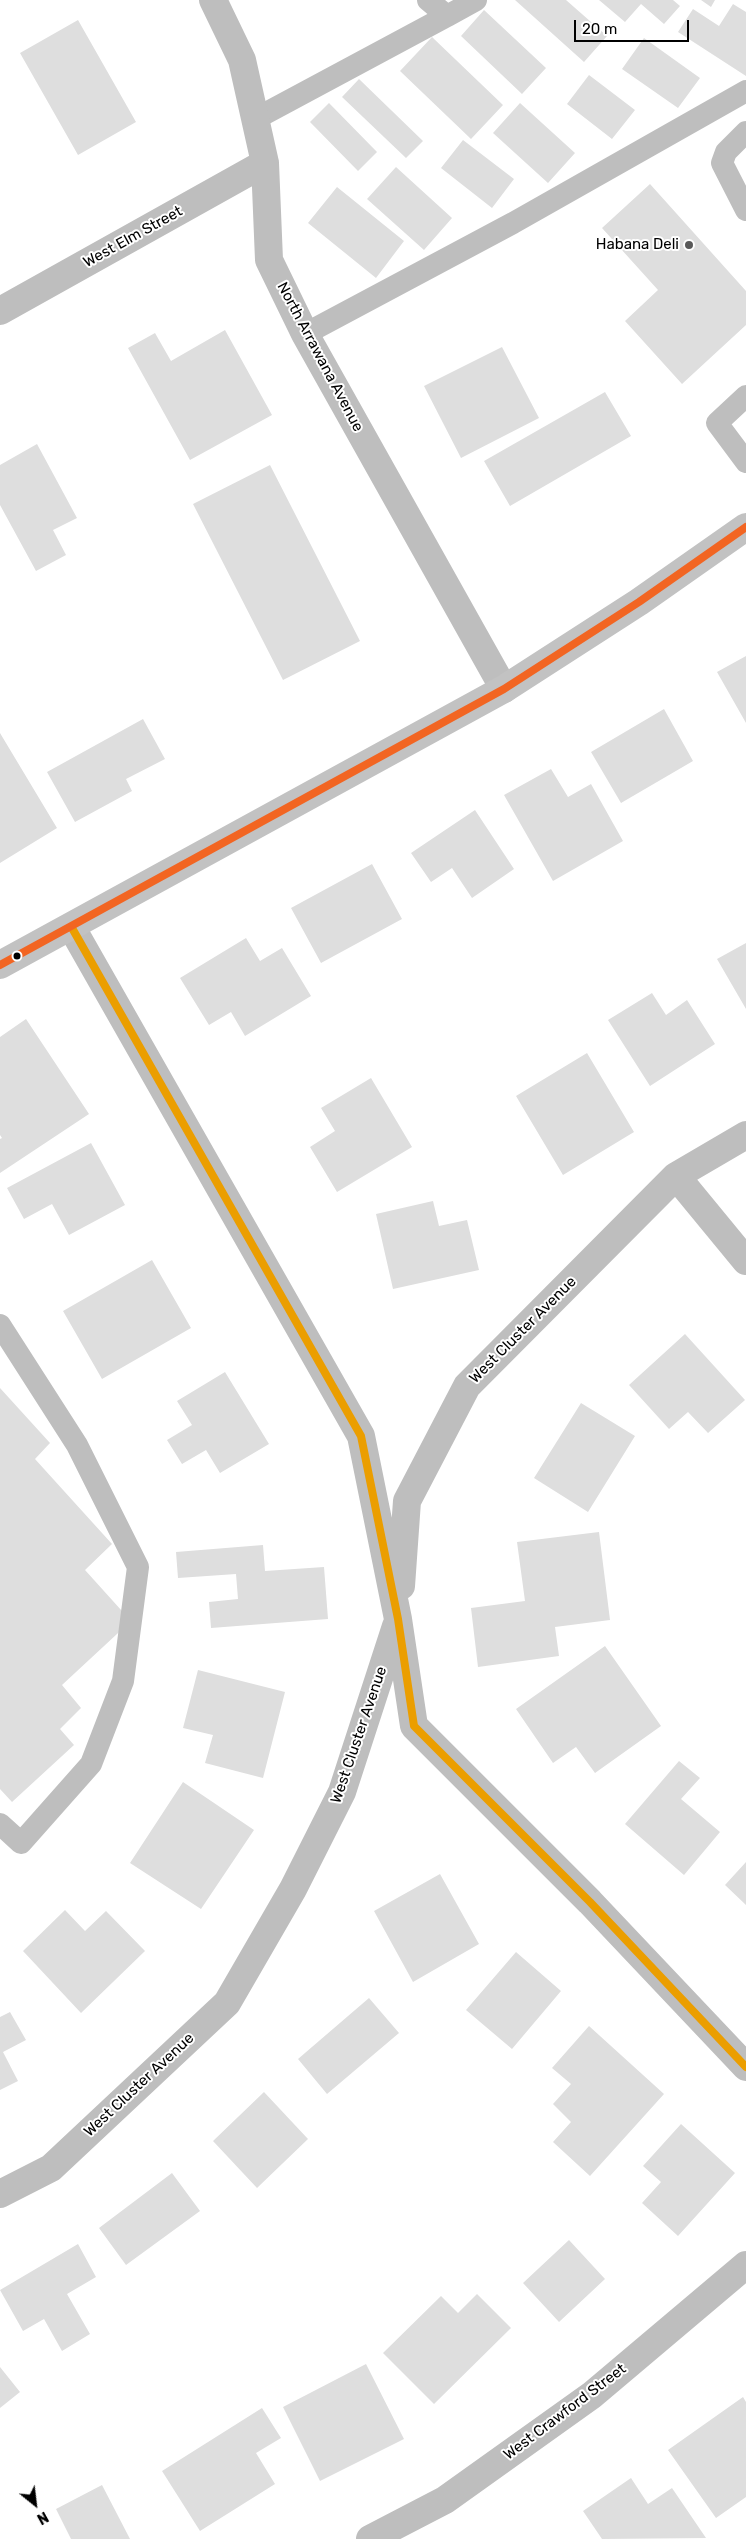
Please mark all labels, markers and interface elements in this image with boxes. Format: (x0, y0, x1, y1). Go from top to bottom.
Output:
scale bar (576, 10, 691, 42)
text: 20 m (582, 20, 617, 38)
street label: West Elm Street (80, 202, 186, 272)
place label: Habana Deli (596, 236, 679, 254)
marker: Habana Deli (683, 239, 695, 251)
street label: North Arrawana Avenue (273, 279, 367, 435)
unlabelled marker (12, 951, 22, 961)
street label: West Cluster Avenue (466, 1273, 580, 1387)
street label: West Cluster Avenue (327, 1664, 391, 1806)
street label: West Cluster Avenue (80, 2029, 198, 2141)
street label: West Crawford Street (500, 2360, 630, 2464)
north arrow (10, 2479, 60, 2529)
text: N (34, 2508, 51, 2527)

